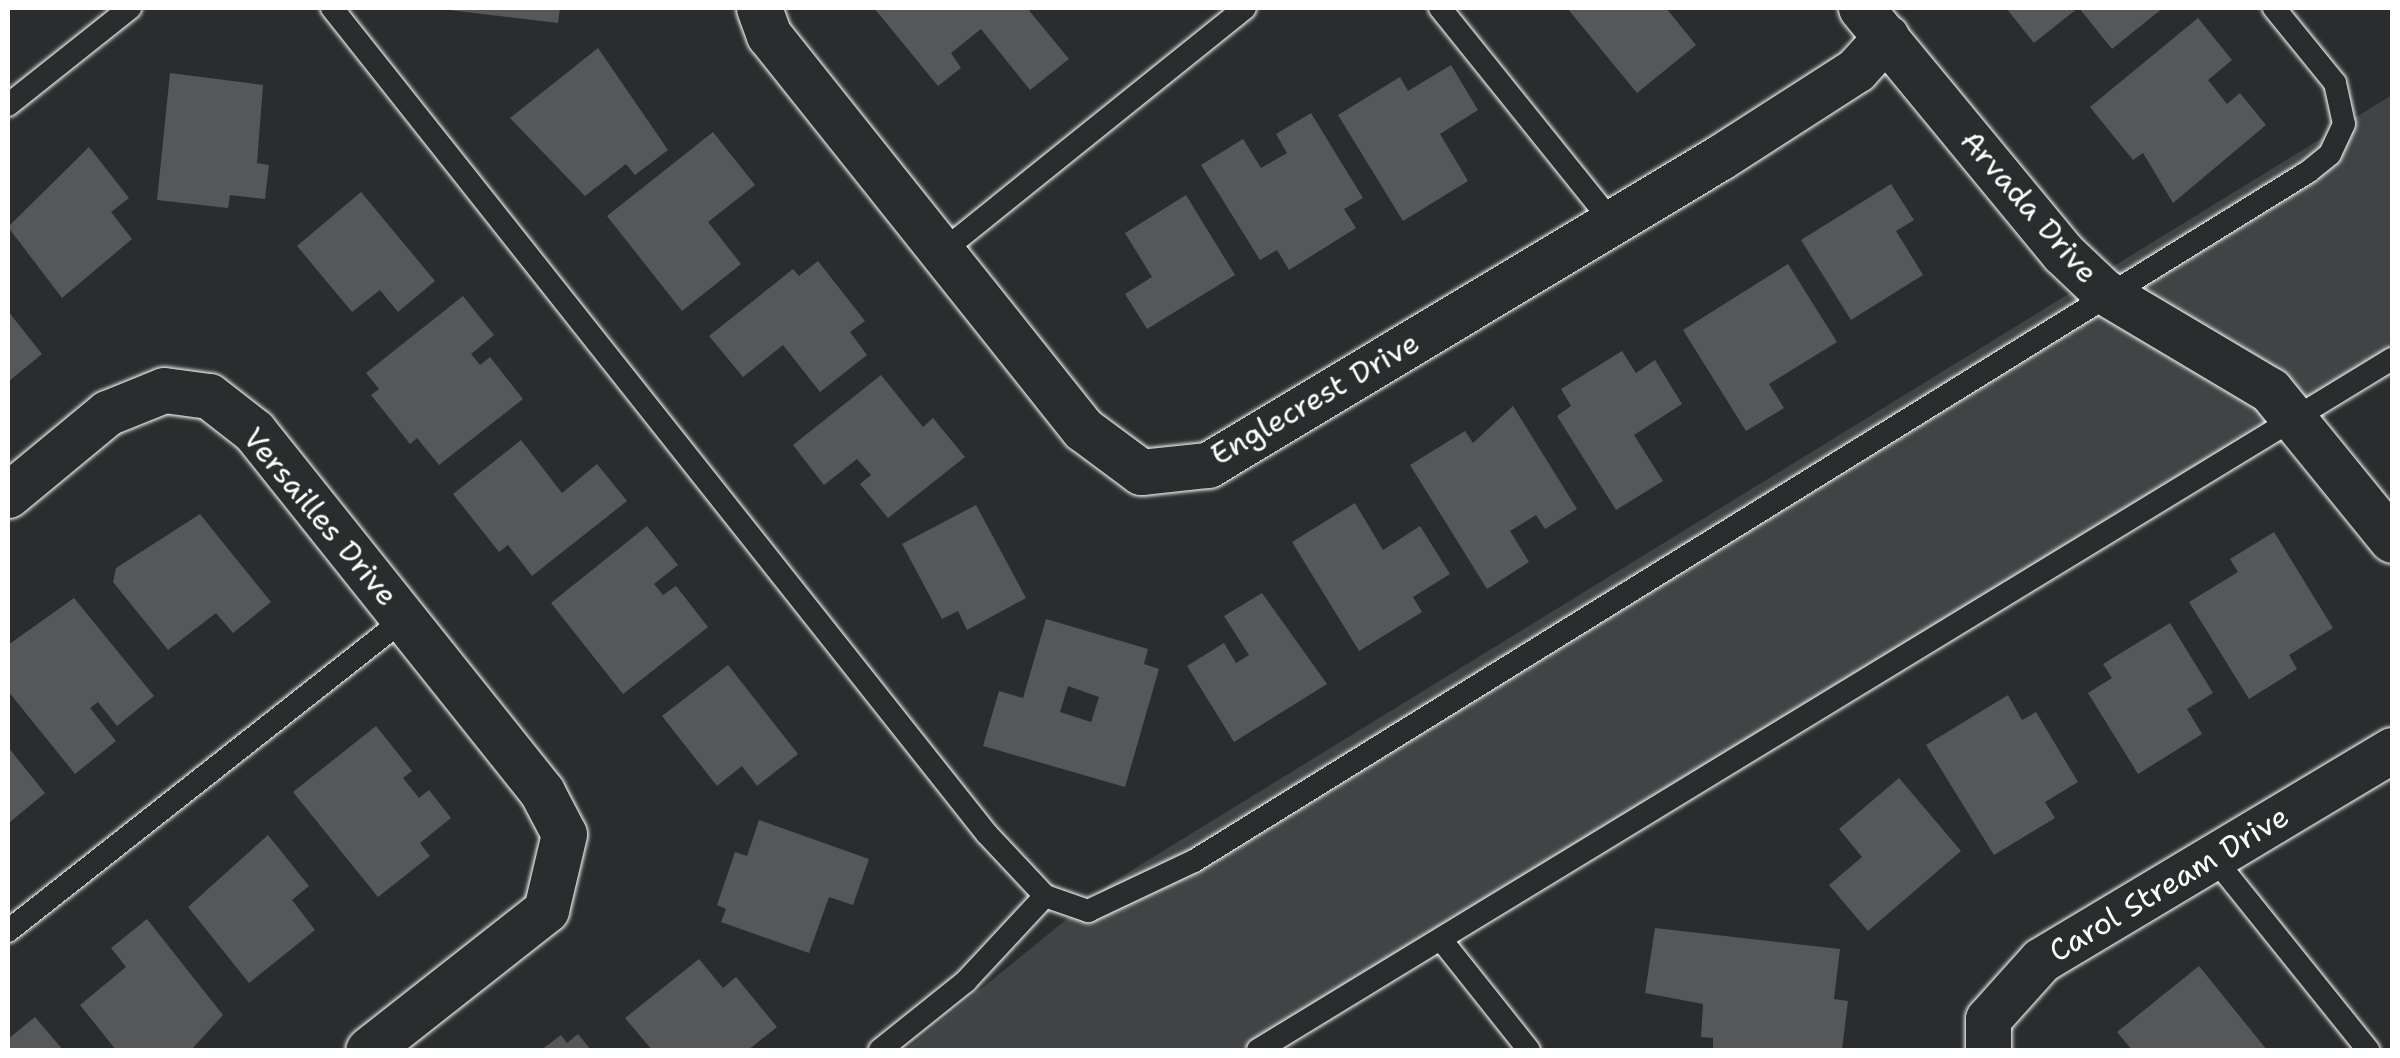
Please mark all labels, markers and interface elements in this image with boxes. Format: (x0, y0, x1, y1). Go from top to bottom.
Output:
street label: Arvada Drive (1953, 123, 2105, 291)
street label: Englecrest Drive (1204, 325, 1426, 473)
street label: Versailles Drive (235, 421, 405, 613)
street label: Carol Stream Drive (2043, 798, 2295, 970)

